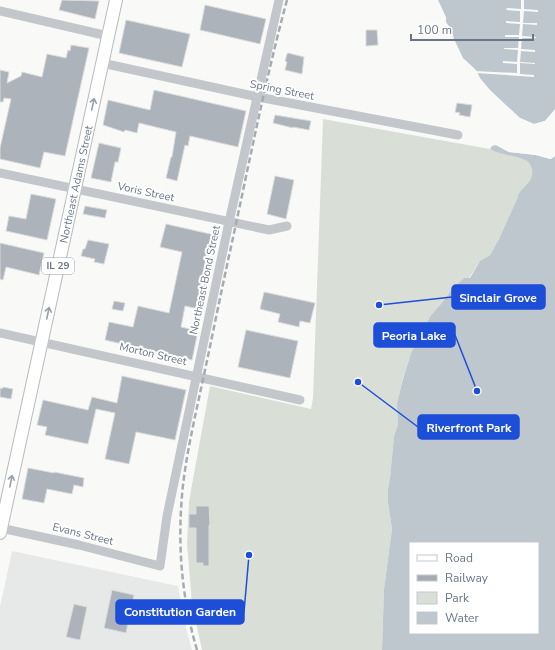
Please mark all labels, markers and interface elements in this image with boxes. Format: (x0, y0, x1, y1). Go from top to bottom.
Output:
scale bar (411, 16, 533, 42)
text: 100 m (417, 22, 452, 38)
street label: Spring Street (249, 76, 316, 104)
one-way arrow (90, 97, 98, 110)
street label: Northeast Adams Street (56, 124, 96, 244)
street label: Voris Street (115, 178, 176, 205)
street label: Northeast Bond Street (186, 224, 224, 336)
road number: IL 29 (42, 258, 74, 274)
callout: Sinclair Grove (452, 285, 545, 309)
text: Sinclair Grove (459, 290, 537, 306)
one-way arrow (44, 307, 52, 320)
callout: Peoria Lake (374, 323, 455, 347)
text: Peoria Lake (382, 328, 447, 344)
street label: Morton Street (118, 339, 188, 369)
callout: Riverfront Park (418, 415, 519, 439)
text: Riverfront Park (426, 420, 512, 436)
one-way arrow (8, 475, 16, 488)
street label: Evans Street (51, 519, 115, 549)
legend (409, 542, 539, 634)
text: Road (445, 550, 473, 566)
text: Railway (445, 570, 489, 586)
text: Park (445, 590, 470, 606)
callout: Constitution Garden (116, 600, 244, 624)
text: Constitution Garden (124, 604, 236, 620)
text: Water (445, 610, 479, 626)

